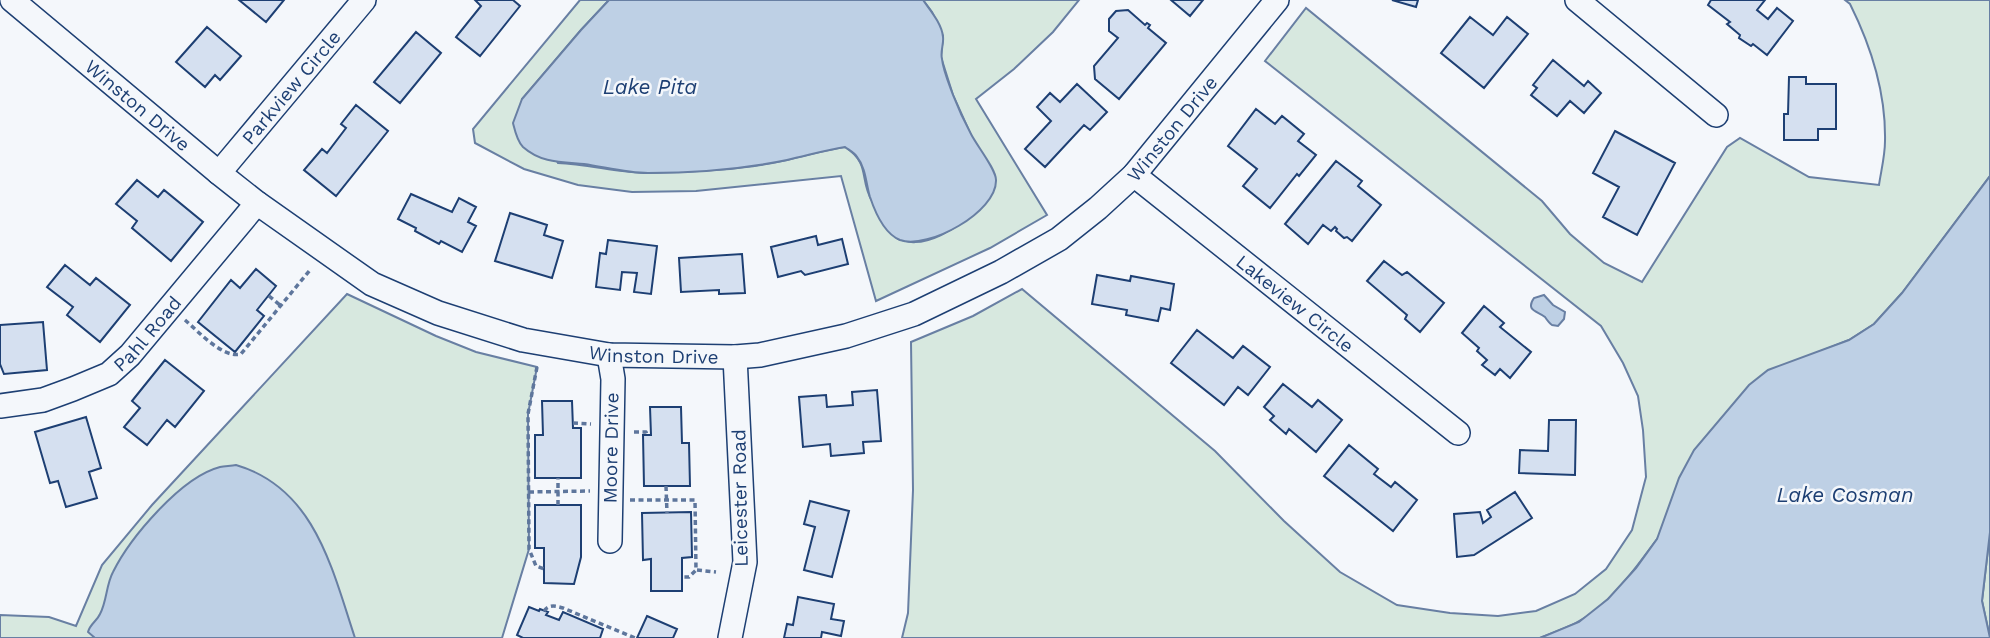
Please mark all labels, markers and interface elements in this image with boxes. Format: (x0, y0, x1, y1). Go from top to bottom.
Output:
street label: Parkview Circle (237, 26, 345, 149)
street label: Winston Drive (81, 55, 195, 156)
street label: Winston Drive (1122, 71, 1222, 186)
water label: Lake Pita (603, 74, 697, 99)
street label: Lakeview Circle (1232, 249, 1359, 357)
street label: Pahl Road (108, 291, 186, 376)
street label: Winston Drive (587, 340, 719, 368)
street label: Moore Drive (599, 392, 623, 504)
street label: Leicester Road (727, 429, 753, 567)
water label: Lake Cosman (1776, 482, 1914, 507)

